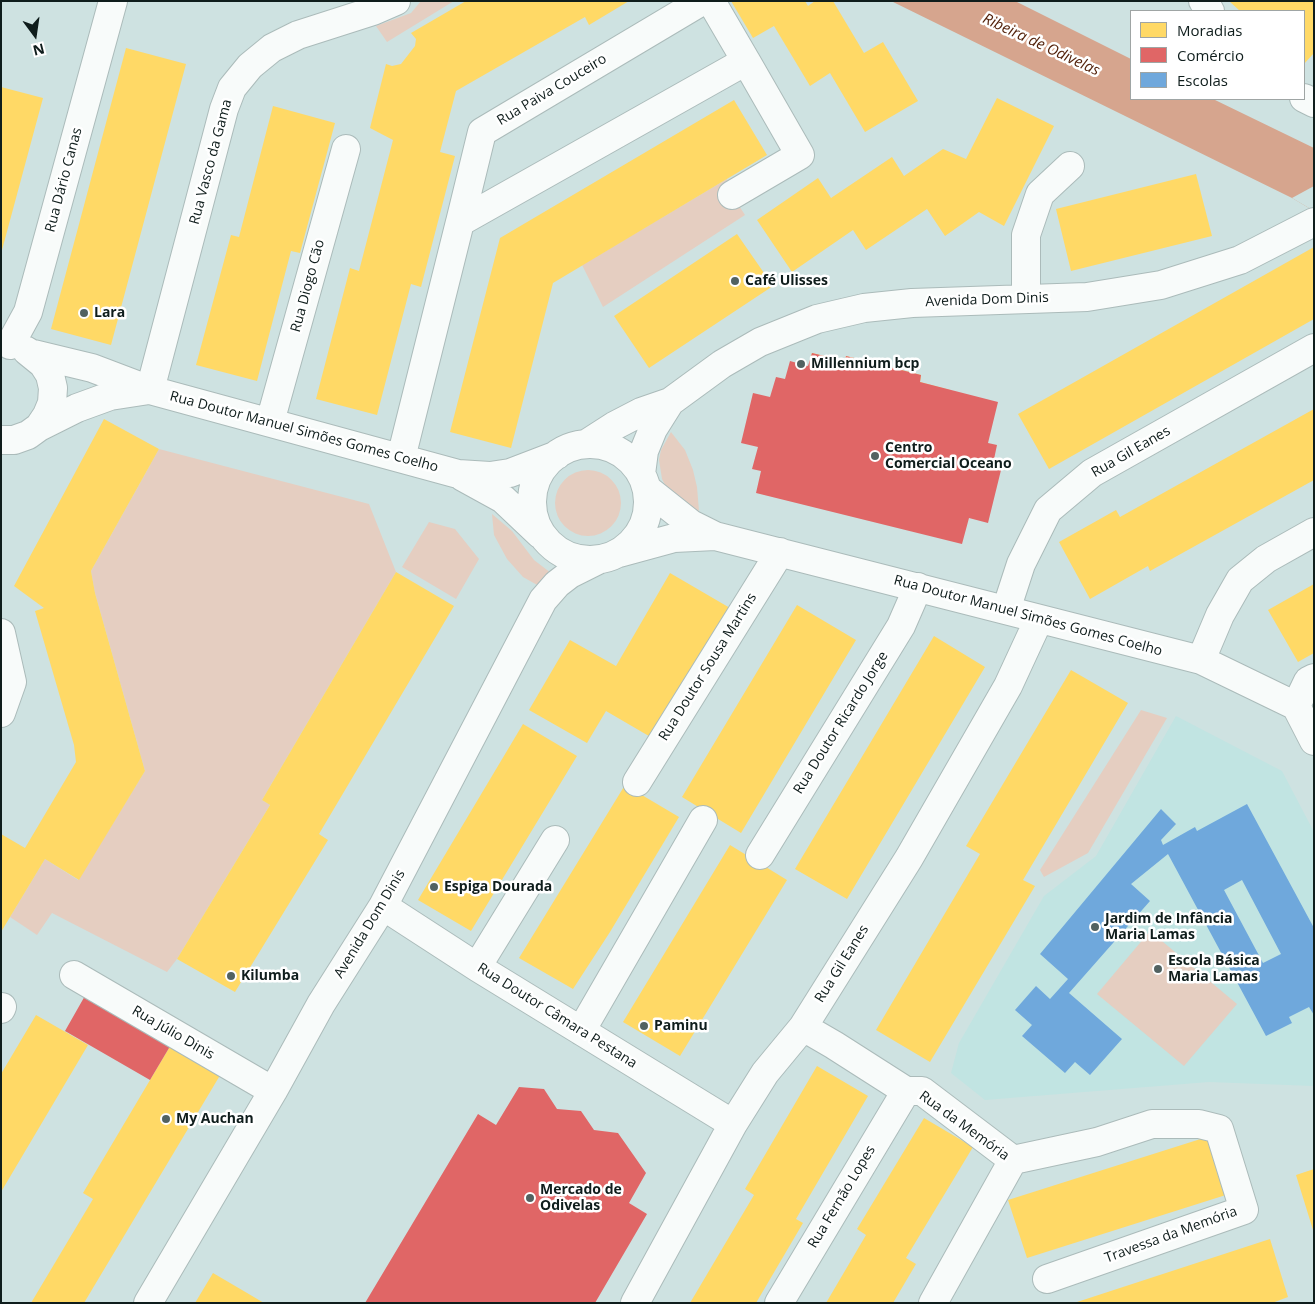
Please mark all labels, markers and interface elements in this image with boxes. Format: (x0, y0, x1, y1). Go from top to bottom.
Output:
north arrow (10, 10, 60, 60)
water label: Ribeira de Odivelas (980, 10, 1102, 80)
legend (1130, 10, 1305, 100)
text: Moradias (1177, 20, 1242, 40)
text: N (31, 39, 47, 61)
text: Comércio (1177, 45, 1244, 65)
street label: Rua Paiva Couceiro (494, 51, 610, 129)
text: Escolas (1177, 70, 1228, 90)
street label: Rua Vasco da Gama (186, 98, 236, 226)
street label: Rua Dário Canas (42, 126, 86, 234)
street label: Rua Diogo Cão (288, 238, 328, 334)
place label: Café Ulisses (745, 273, 828, 289)
marker: Café Ulisses (729, 275, 741, 287)
street label: Avenida Dom Dinis (925, 289, 1049, 311)
place label: Lara (94, 305, 125, 321)
marker: Lara (78, 307, 90, 319)
place label: Millennium bcp (811, 356, 919, 372)
marker: Millennium bcp (795, 358, 807, 370)
street label: Rua Doutor Manuel Simões Gomes Coelho (168, 388, 440, 476)
street label: Rua Gil Eanes (1089, 423, 1173, 481)
place label: Centro Comercial Oceano (885, 440, 1012, 472)
marker: Centro Comercial Oceano (869, 450, 881, 462)
street label: Rua Doutor Manuel Simões Gomes Coelho (892, 572, 1164, 660)
street label: Rua Doutor Sousa Martins (656, 590, 760, 744)
street label: Rua Doutor Ricardo Jorge (790, 649, 892, 797)
street label: Avenida Dom Dinis (331, 867, 409, 981)
place label: Espiga Dourada (444, 879, 552, 895)
marker: Espiga Dourada (428, 881, 440, 893)
place label: Jardim de Infância Maria Lamas (1105, 911, 1233, 944)
marker: Jardim de Infância Maria Lamas (1089, 921, 1101, 933)
street label: Rua Gil Eanes (812, 922, 872, 1006)
place label: Escola Básica Maria Lamas (1168, 953, 1260, 986)
street label: Rua Doutor Câmara Pestana (474, 960, 640, 1072)
marker: Escola Básica Maria Lamas (1152, 963, 1164, 975)
place label: Kilumba (241, 968, 299, 984)
marker: Kilumba (225, 970, 237, 982)
street label: Rua Júlio Dinis (129, 1003, 217, 1063)
place label: Paminu (654, 1018, 708, 1034)
marker: Paminu (638, 1020, 650, 1032)
street label: Rua da Memória (916, 1088, 1012, 1164)
place label: My Auchan (176, 1111, 254, 1127)
marker: My Auchan (160, 1113, 172, 1125)
street label: Rua Fernão Lopes (805, 1143, 879, 1251)
place label: Mercado de Odivelas (540, 1182, 622, 1214)
marker: Mercado de Odivelas (524, 1192, 536, 1204)
street label: Travessa da Memória (1102, 1203, 1240, 1267)

